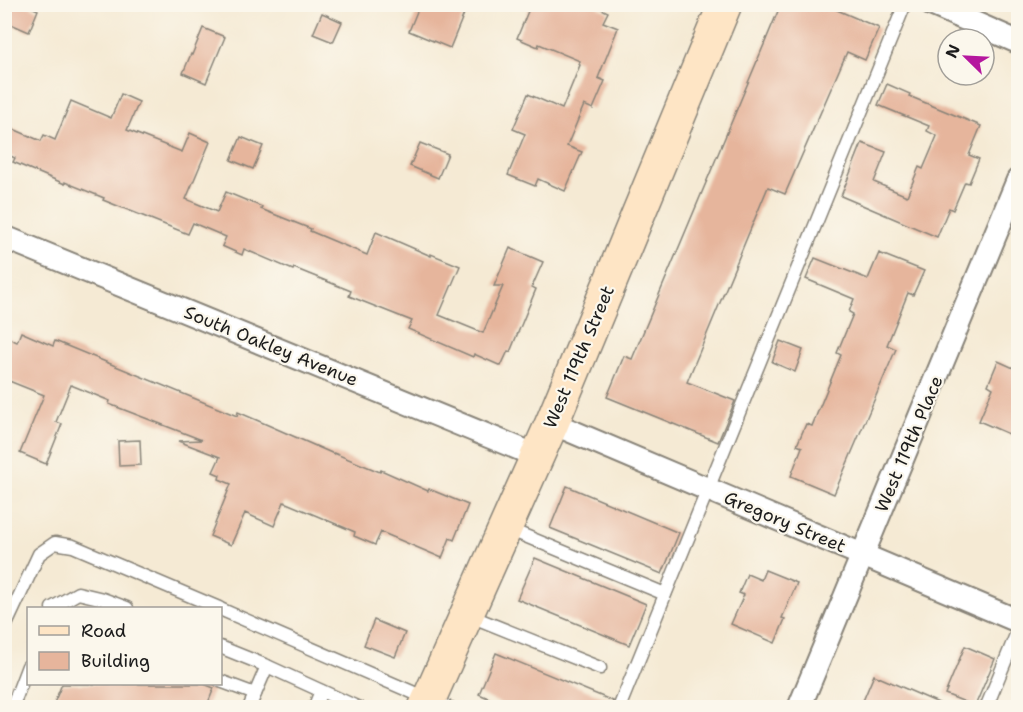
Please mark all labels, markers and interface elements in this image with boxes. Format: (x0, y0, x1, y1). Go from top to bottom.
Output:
north arrow (936, 27, 996, 87)
text: N (941, 41, 965, 61)
street label: West 119th Street (538, 282, 620, 432)
street label: South Oakley Avenue (181, 300, 361, 392)
street label: West 119th Place (869, 372, 949, 516)
street label: Gregory Street (720, 486, 850, 559)
legend (27, 607, 222, 685)
text: Road (81, 619, 126, 643)
text: Building (81, 649, 150, 673)

